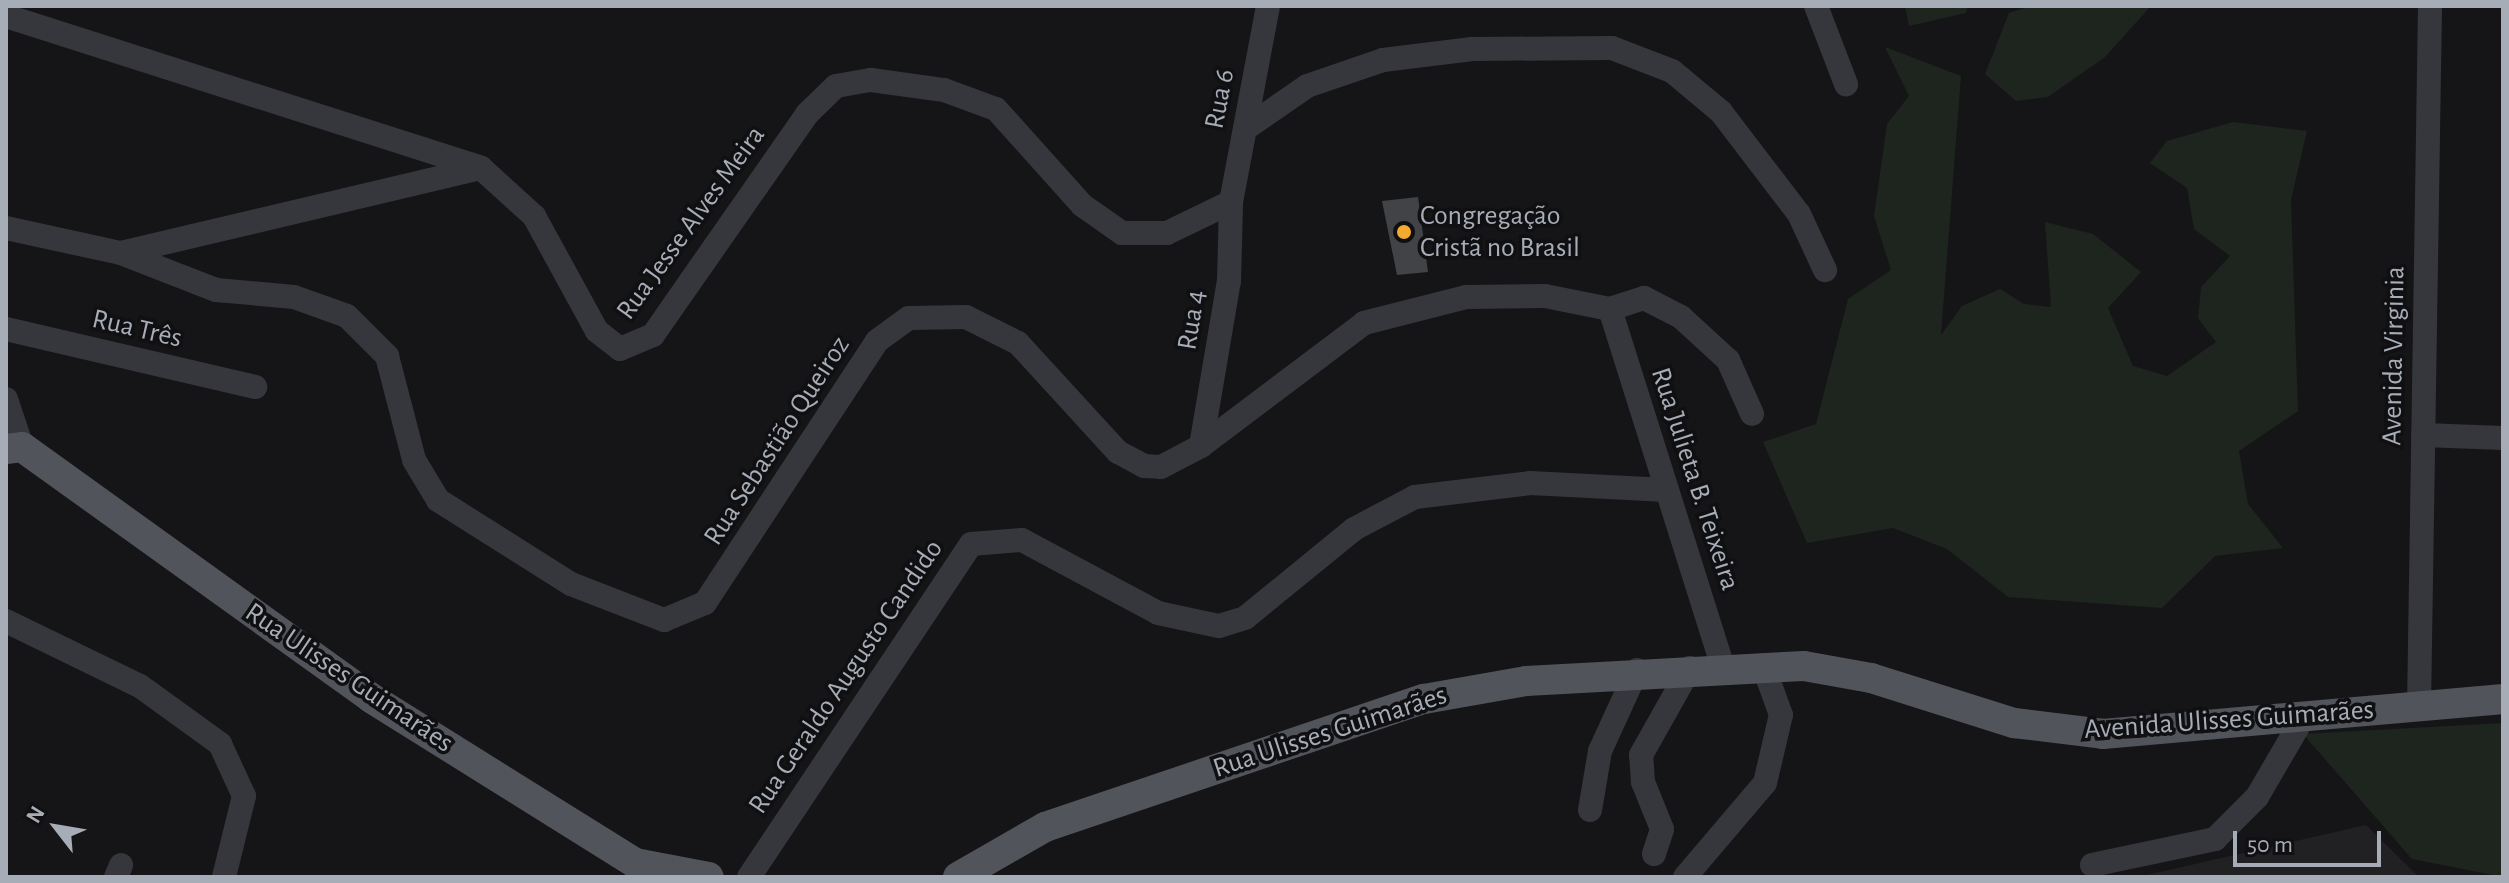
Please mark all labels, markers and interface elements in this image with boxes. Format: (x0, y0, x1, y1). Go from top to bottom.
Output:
street label: Rua 6 (1198, 66, 1242, 132)
street label: Rua Jesse Alves Meira (609, 120, 773, 326)
place label: Congregação Cristã no Brasil (1420, 199, 1580, 265)
marker: Congregação Cristã no Brasil (1395, 223, 1413, 241)
street label: Avenida Virginia (2376, 266, 2412, 446)
street label: Rua 4 (1171, 288, 1213, 352)
street label: Rua Três (89, 302, 185, 356)
street label: Rua Sebastião Queiroz (697, 330, 857, 552)
street label: Rua Julieta B. Teixeira (1643, 363, 1747, 595)
street label: Rua Geraldo Augusto Candido (742, 533, 950, 821)
street label: Rua Ulisses Guimarães (238, 596, 460, 760)
street label: Rua Ulisses Guimarães (1209, 678, 1451, 786)
street label: Avenida Ulisses Guimarães (2083, 693, 2375, 747)
north arrow (16, 787, 96, 867)
text: N (22, 802, 49, 827)
scale bar (2237, 815, 2385, 865)
text: 50 m (2247, 833, 2293, 857)

